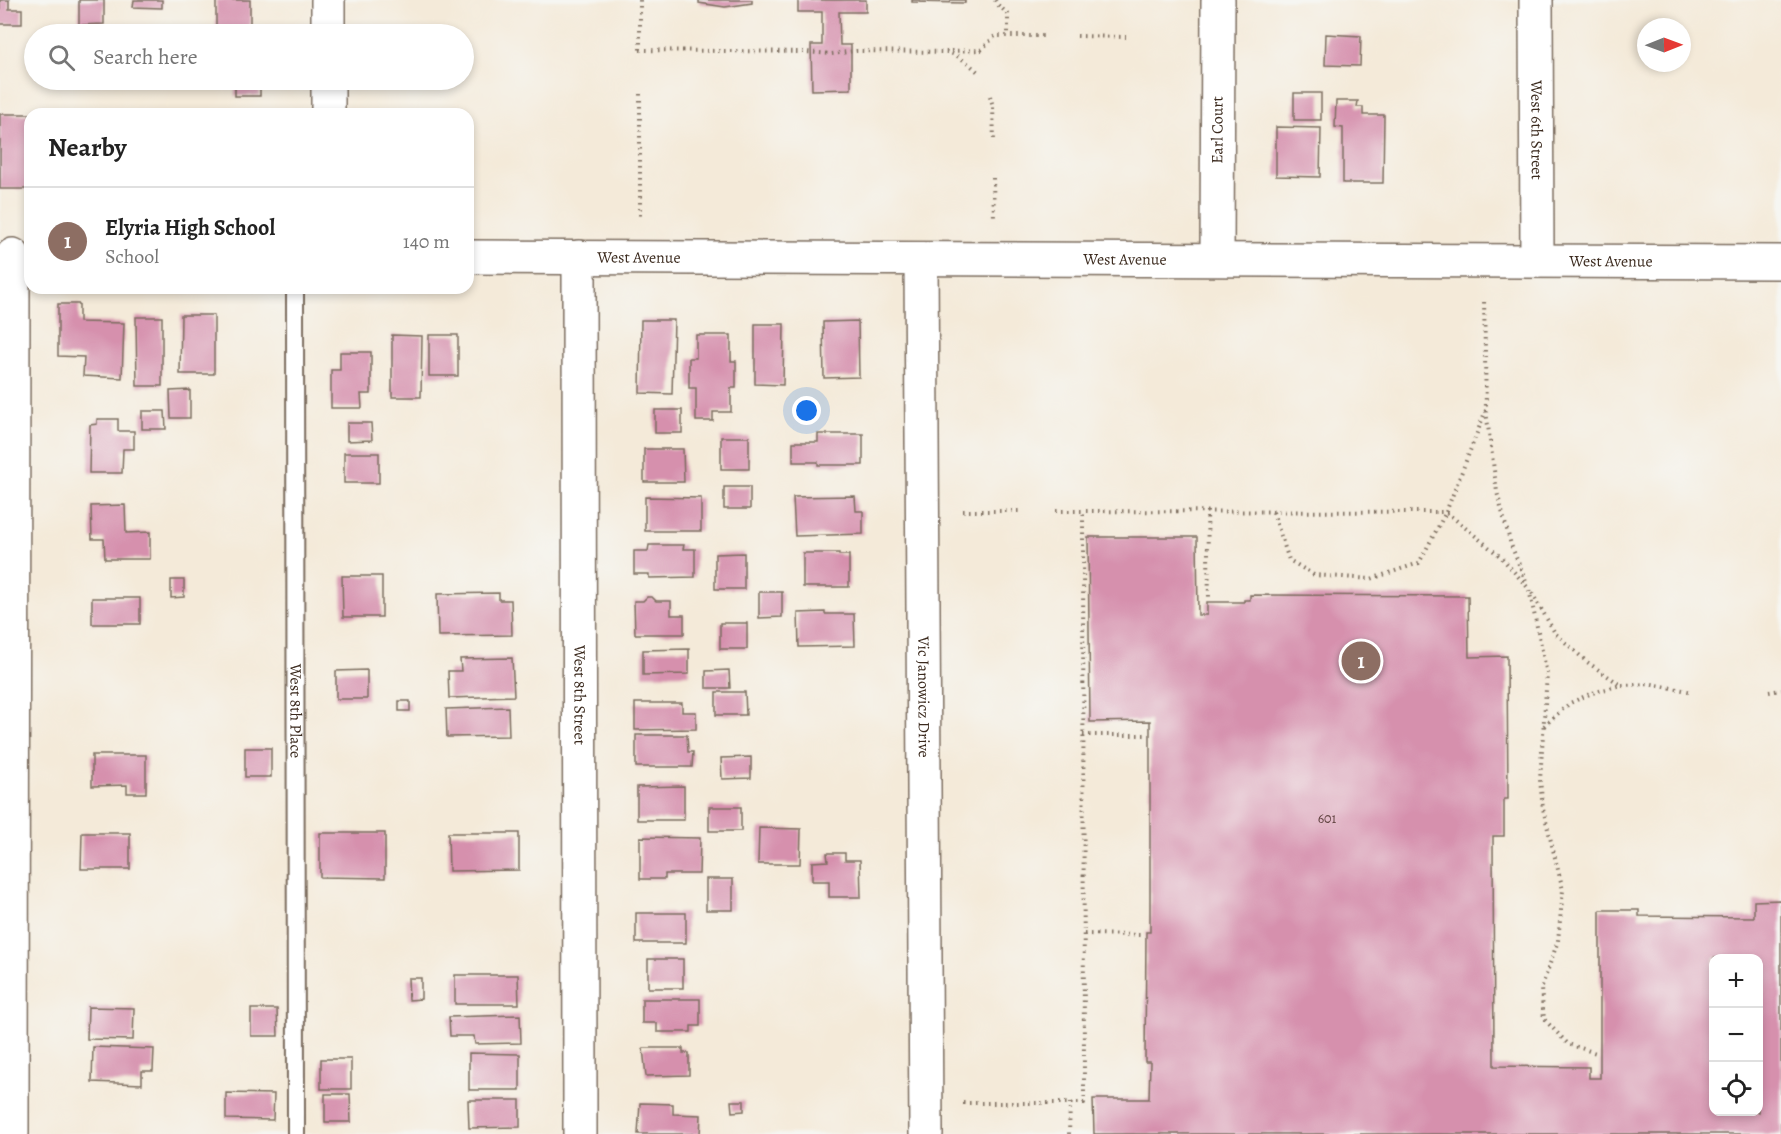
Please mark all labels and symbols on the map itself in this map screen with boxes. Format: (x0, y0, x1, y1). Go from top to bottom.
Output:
north arrow (1637, 18, 1691, 72)
street label: West 6th Street (1525, 79, 1548, 180)
street label: Earl Court (1206, 96, 1229, 164)
street label: West Avenue (596, 246, 681, 269)
street label: West Avenue (1082, 248, 1167, 271)
street label: West Avenue (1568, 250, 1653, 273)
your location (792, 396, 821, 425)
street label: Vic Janowicz Drive (912, 635, 935, 758)
pin: 1 (1342, 638, 1380, 684)
street label: West 8th Street (568, 644, 591, 745)
street label: West 8th Place (284, 663, 307, 758)
house number: 601 (1318, 809, 1337, 828)

